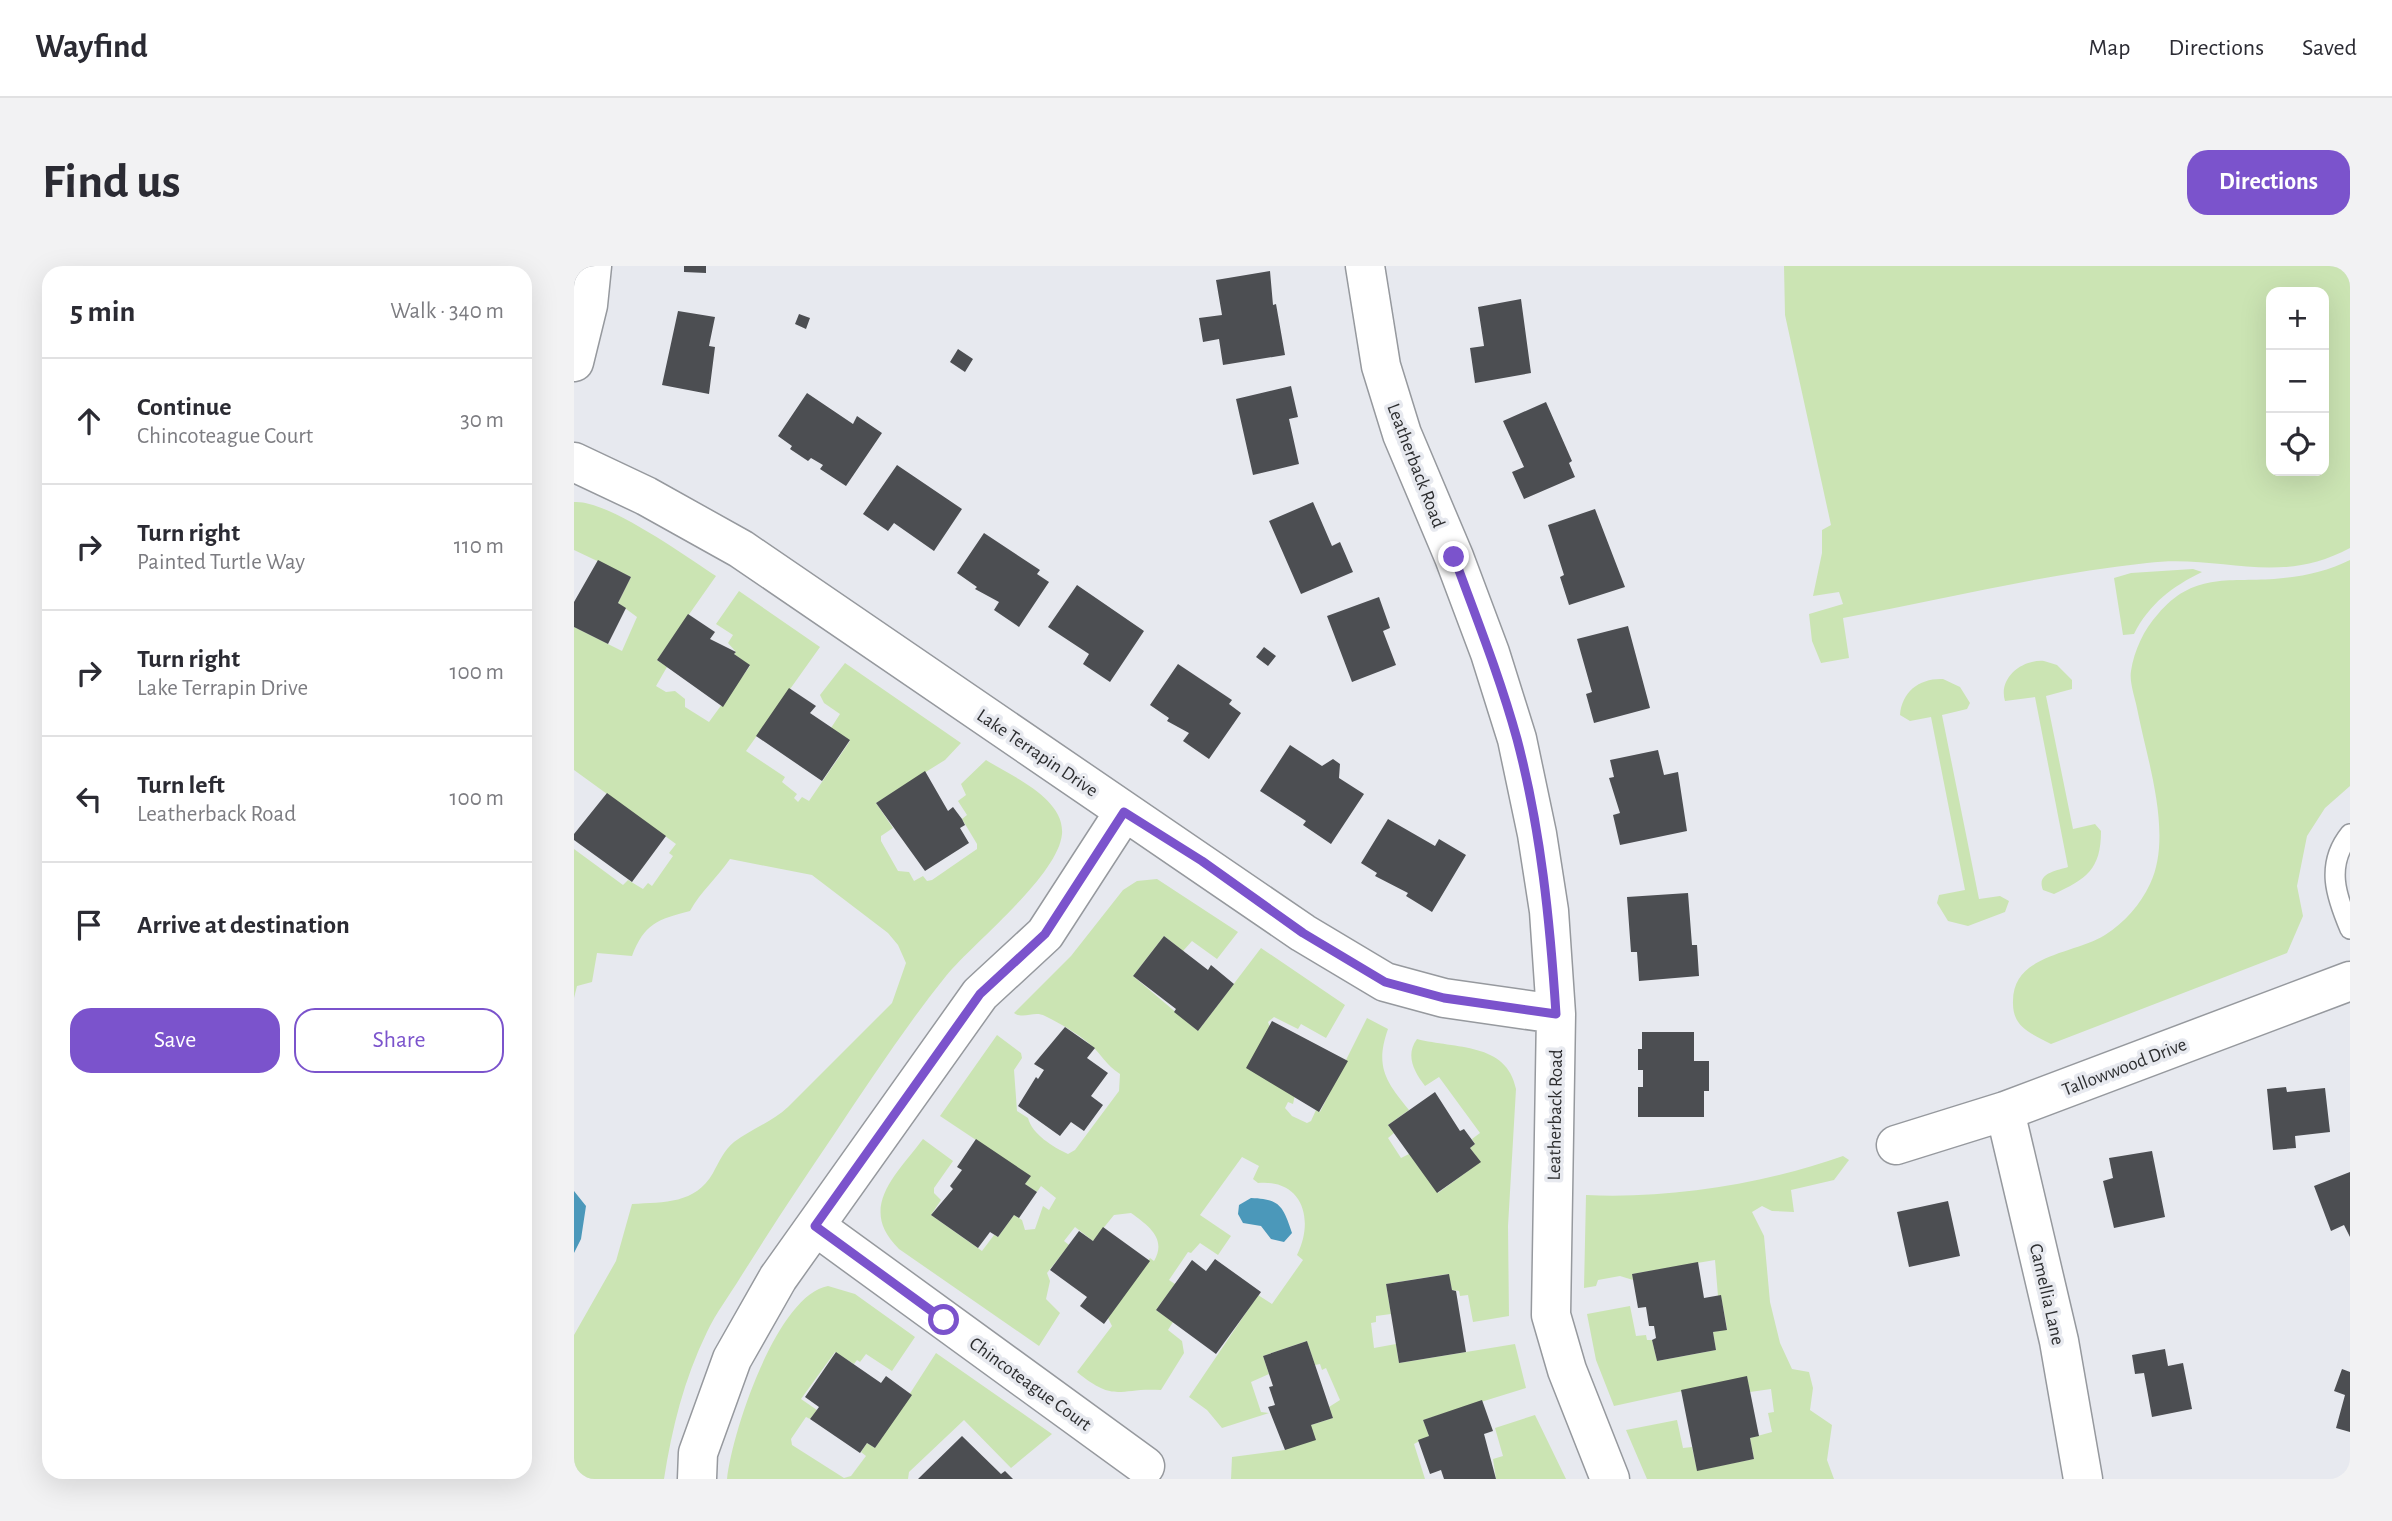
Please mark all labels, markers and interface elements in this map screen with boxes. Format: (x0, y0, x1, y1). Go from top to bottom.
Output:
text: Wayfind (35, 31, 148, 64)
text: Map (2088, 36, 2130, 60)
text: Directions (2168, 36, 2264, 60)
text: Saved (2302, 36, 2357, 60)
button: Directions (2187, 150, 2350, 215)
text: Find us (42, 158, 181, 207)
map controls (2266, 287, 2329, 476)
button: + (2266, 287, 2329, 350)
text: 5 min (70, 297, 135, 327)
text: Walk · 340 m (390, 300, 504, 323)
button: − (2266, 350, 2329, 413)
text: Continue (137, 394, 232, 420)
street label: Leatherback Road (1383, 401, 1448, 530)
icon: ahead (70, 402, 108, 440)
text: 30 m (460, 409, 504, 432)
button: locate (2266, 413, 2329, 476)
text: Chincoteague Court (137, 425, 313, 448)
text: Turn right (137, 520, 240, 546)
icon: right (70, 528, 108, 566)
text: 110 m (454, 535, 504, 558)
route end (1438, 541, 1469, 572)
text: Painted Turtle Way (137, 551, 305, 574)
text: Turn right (137, 646, 240, 672)
icon: right (70, 654, 108, 692)
text: 100 m (450, 661, 504, 684)
text: Lake Terrapin Drive (137, 677, 308, 700)
street label: Lake Terrapin Drive (973, 706, 1101, 801)
text: Turn left (137, 772, 225, 798)
icon: left (70, 780, 108, 818)
text: 100 m (450, 787, 504, 810)
text: Leatherback Road (137, 803, 296, 826)
icon: arrive (70, 906, 108, 944)
text: Arrive at destination (137, 912, 350, 938)
button: Save (70, 1008, 280, 1073)
button: Share (294, 1008, 504, 1073)
street label: Tallowwood Drive (2060, 1035, 2189, 1100)
street label: Leatherback Road (1545, 1049, 1566, 1181)
street label: Camellia Lane (2026, 1242, 2067, 1347)
route start (928, 1304, 959, 1335)
street label: Chincoteague Court (966, 1334, 1095, 1435)

